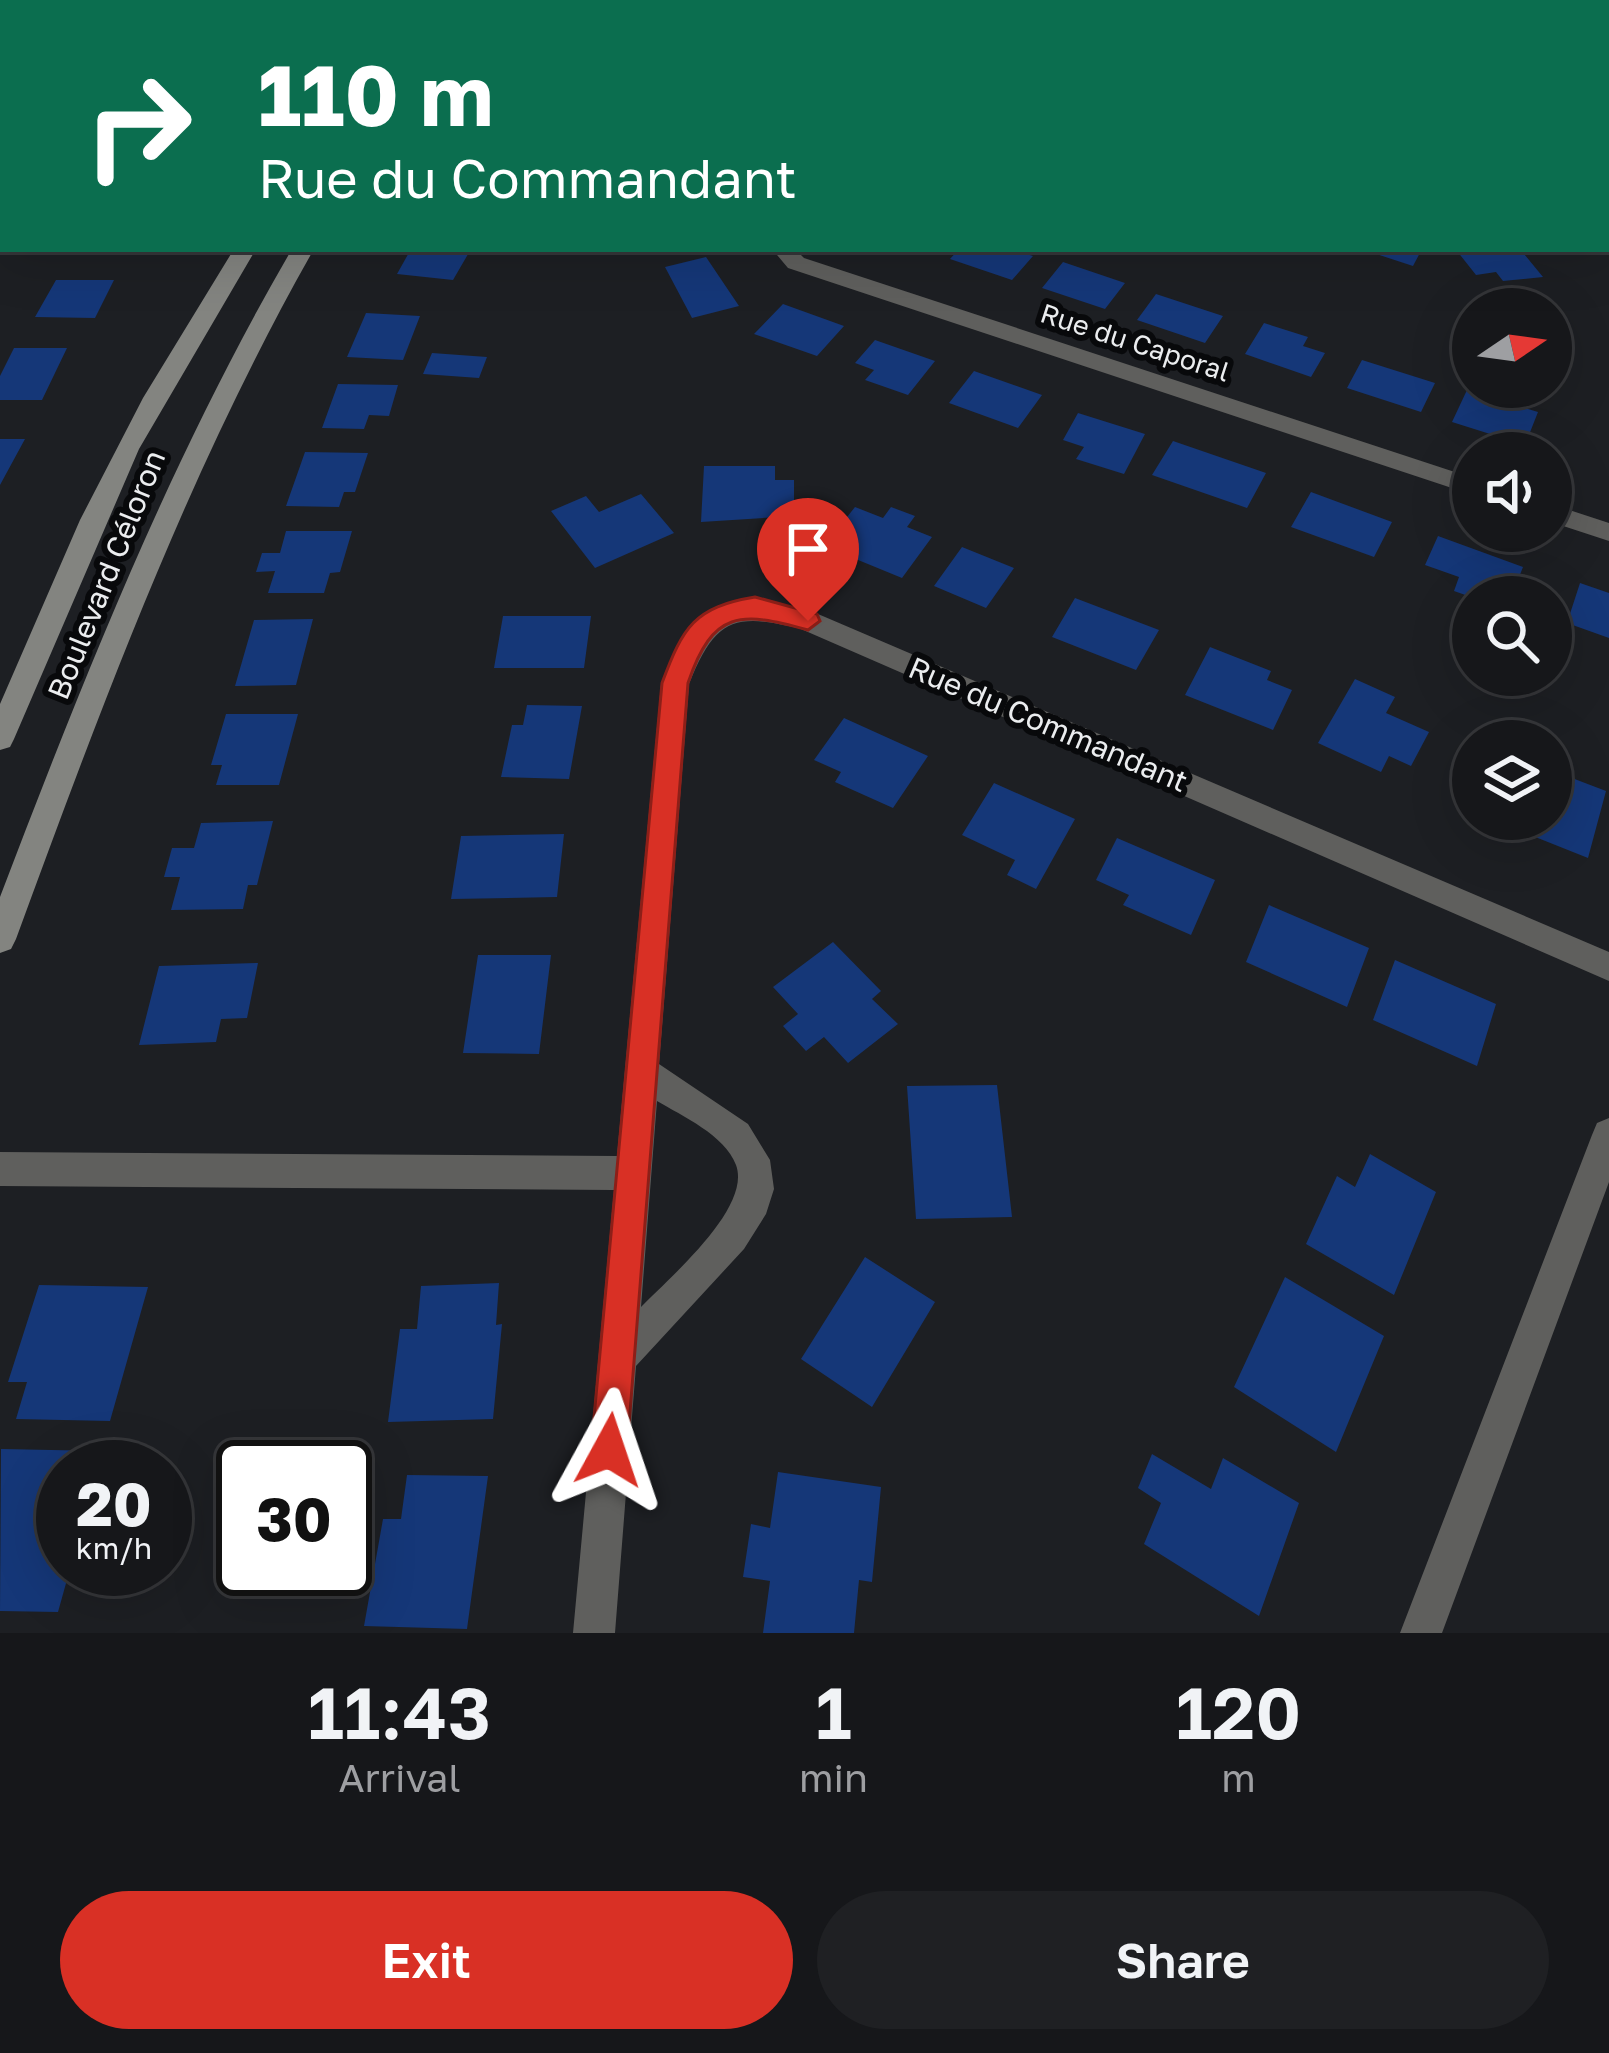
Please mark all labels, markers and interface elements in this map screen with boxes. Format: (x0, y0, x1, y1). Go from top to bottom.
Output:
text: 110 m (258, 44, 494, 144)
icon: right (60, 48, 216, 204)
text: Rue du Commandant (258, 145, 797, 210)
north arrow (1452, 288, 1572, 408)
map controls (1452, 288, 1572, 840)
street label: Rue du Caporal (1037, 296, 1234, 388)
button: sound (1452, 432, 1572, 552)
street label: Boulevard Céloron (40, 445, 172, 704)
pin (757, 498, 859, 621)
icon: arrive (775, 516, 841, 582)
button: search (1452, 576, 1572, 696)
street label: Rue du Commandant (904, 649, 1193, 799)
button: layers (1452, 720, 1572, 840)
position arrow (546, 1387, 672, 1513)
speed limit sign: 30 (216, 1440, 372, 1596)
text: 20 (76, 1467, 152, 1539)
text: km/h (76, 1530, 152, 1566)
text: 11:43 (308, 1668, 491, 1755)
text: 1 (815, 1668, 852, 1755)
text: 120 (1176, 1668, 1301, 1755)
text: Arrival (338, 1754, 461, 1801)
text: min (799, 1754, 868, 1801)
text: m (1221, 1754, 1256, 1801)
button: Exit (60, 1891, 793, 2029)
button: Share (817, 1891, 1549, 2029)

